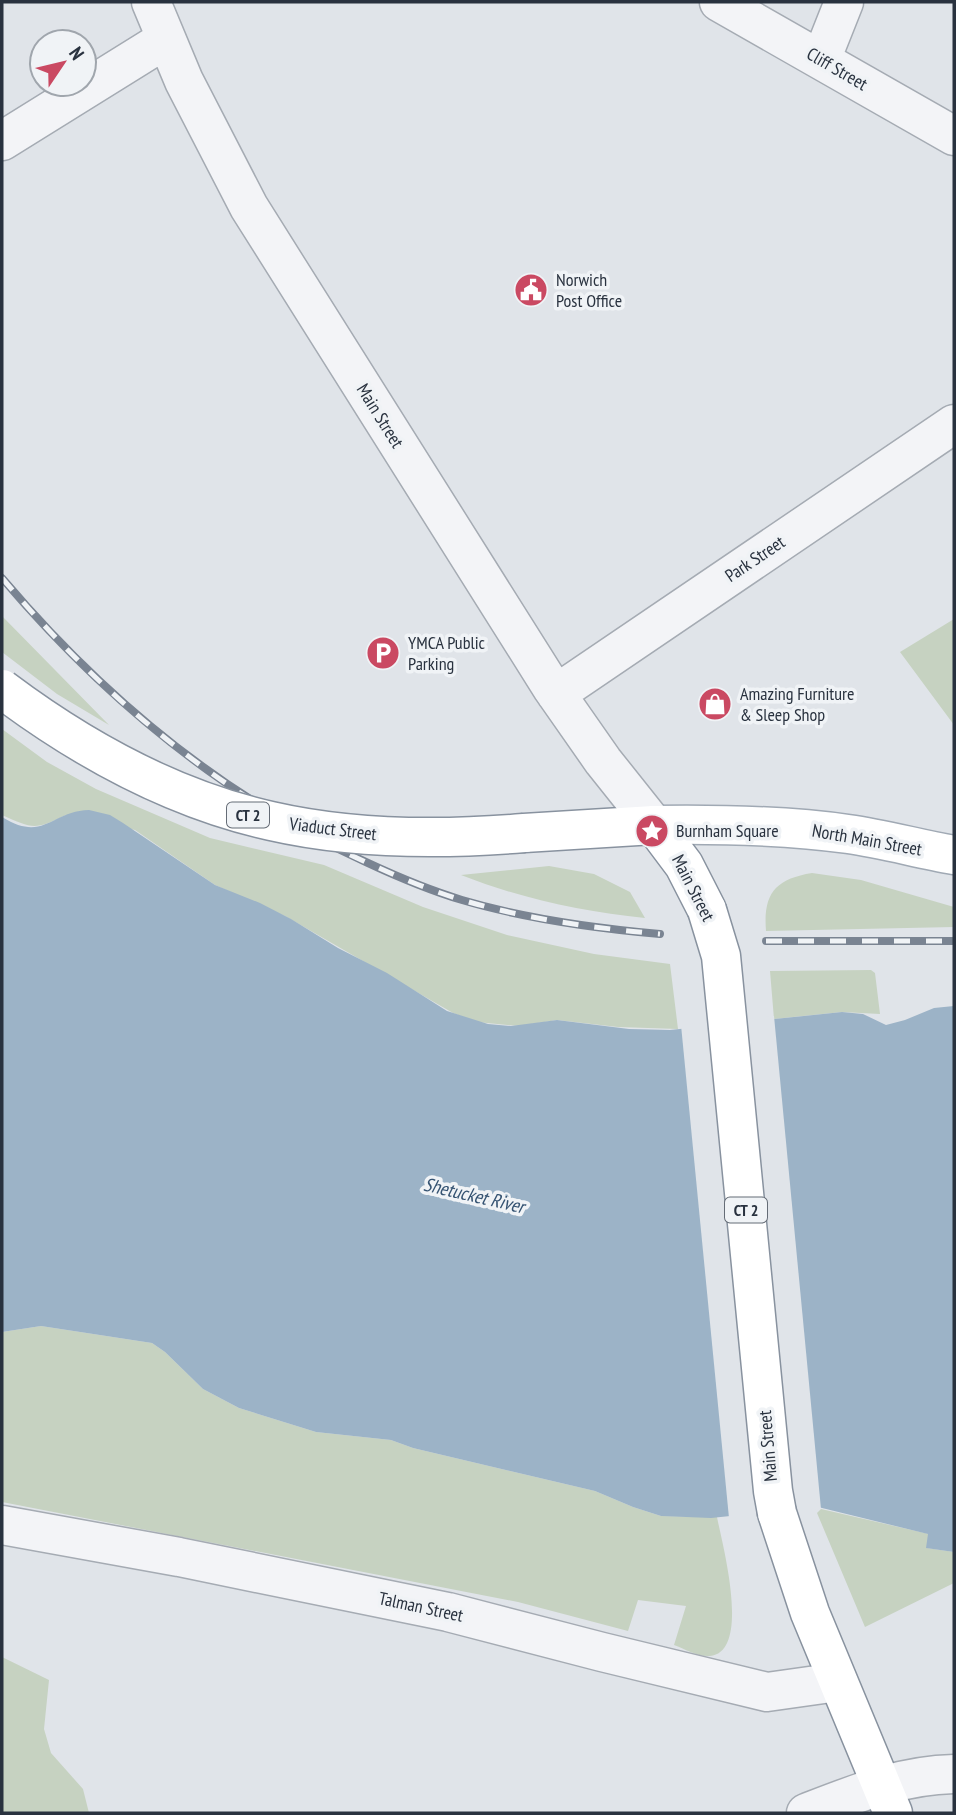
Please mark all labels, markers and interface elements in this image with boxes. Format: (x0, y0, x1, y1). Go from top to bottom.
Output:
north arrow (28, 28, 98, 98)
text: N (64, 42, 90, 64)
street label: Cliff Street (803, 42, 872, 95)
place label: Norwich Post Office (556, 268, 622, 312)
public building icon: Norwich Post Office (512, 271, 550, 309)
street label: Main Street (352, 379, 409, 452)
street label: Park Street (720, 530, 789, 587)
place label: YMCA Public Parking (408, 631, 486, 675)
parking icon: YMCA Public Parking (364, 634, 402, 672)
place label: Amazing Furniture & Sleep Shop (740, 682, 854, 726)
shop icon: Amazing Furniture & Sleep Shop (696, 685, 734, 723)
road number: CT 2 (227, 802, 269, 828)
street label: Viaduct Street (287, 812, 378, 845)
place icon: Burnham Square (633, 812, 671, 850)
place label: Burnham Square (676, 819, 779, 842)
street label: North Main Street (810, 819, 924, 860)
street label: Main Street (667, 851, 720, 925)
water label: Shetucket River (421, 1172, 529, 1219)
road number: CT 2 (725, 1198, 767, 1222)
street label: Main Street (753, 1409, 782, 1483)
street label: Talman Street (377, 1586, 466, 1627)

